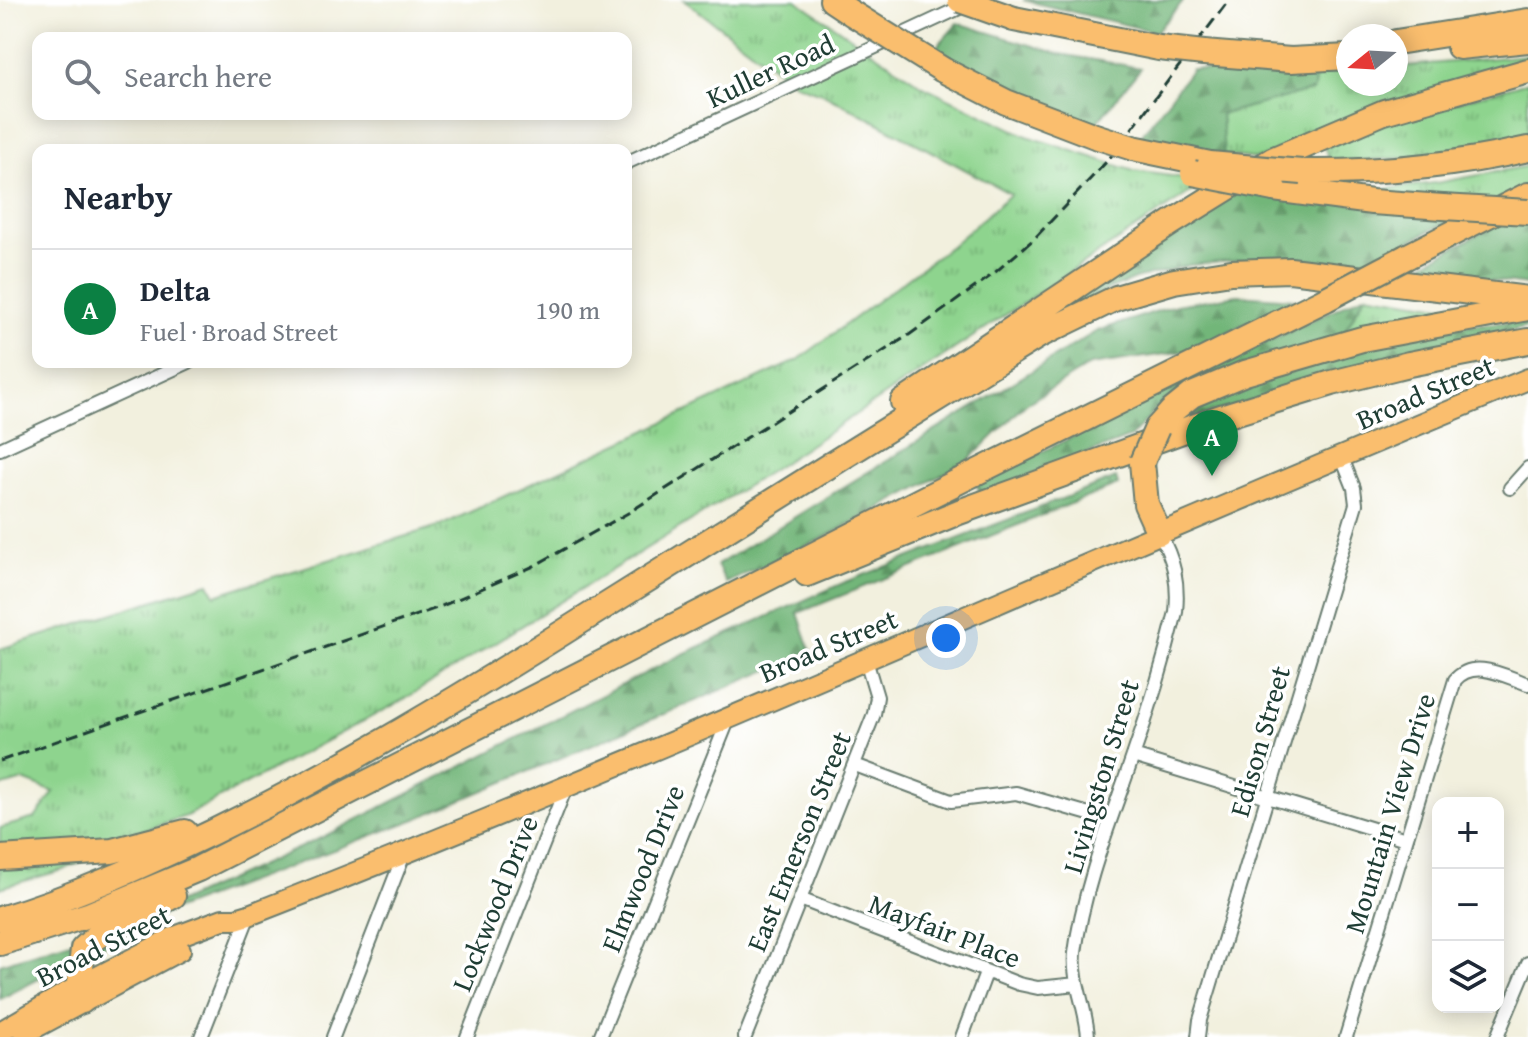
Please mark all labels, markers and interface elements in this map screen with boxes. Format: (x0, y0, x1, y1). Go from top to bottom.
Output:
street label: Kuller Road (699, 22, 841, 118)
north arrow (1336, 24, 1408, 96)
search box (32, 32, 632, 120)
icon: search (60, 54, 104, 98)
text: Search here (124, 54, 272, 98)
text: Nearby (64, 172, 173, 221)
text: Delta (140, 268, 210, 312)
text: A (82, 290, 98, 329)
text: 190 m (535, 290, 600, 329)
text: Fuel · Broad Street (140, 312, 338, 351)
street label: Broad Street (1350, 344, 1501, 439)
pin: A (1186, 410, 1238, 476)
street label: Broad Street (753, 597, 904, 692)
your location (926, 618, 966, 658)
street label: Edison Street (1218, 661, 1300, 821)
street label: Livingston Street (1051, 674, 1149, 878)
street label: Mountain View Drive (1333, 688, 1445, 938)
street label: East Emerson Street (735, 725, 861, 957)
street label: Elmwood Drive (590, 778, 694, 958)
map controls (1432, 797, 1504, 1013)
button: + (1432, 797, 1504, 869)
street label: Lockwood Drive (440, 809, 548, 997)
button: − (1432, 869, 1504, 941)
street label: Mayfair Place (863, 882, 1027, 978)
street label: Broad Street (28, 893, 178, 997)
button: layers (1432, 941, 1504, 1013)

